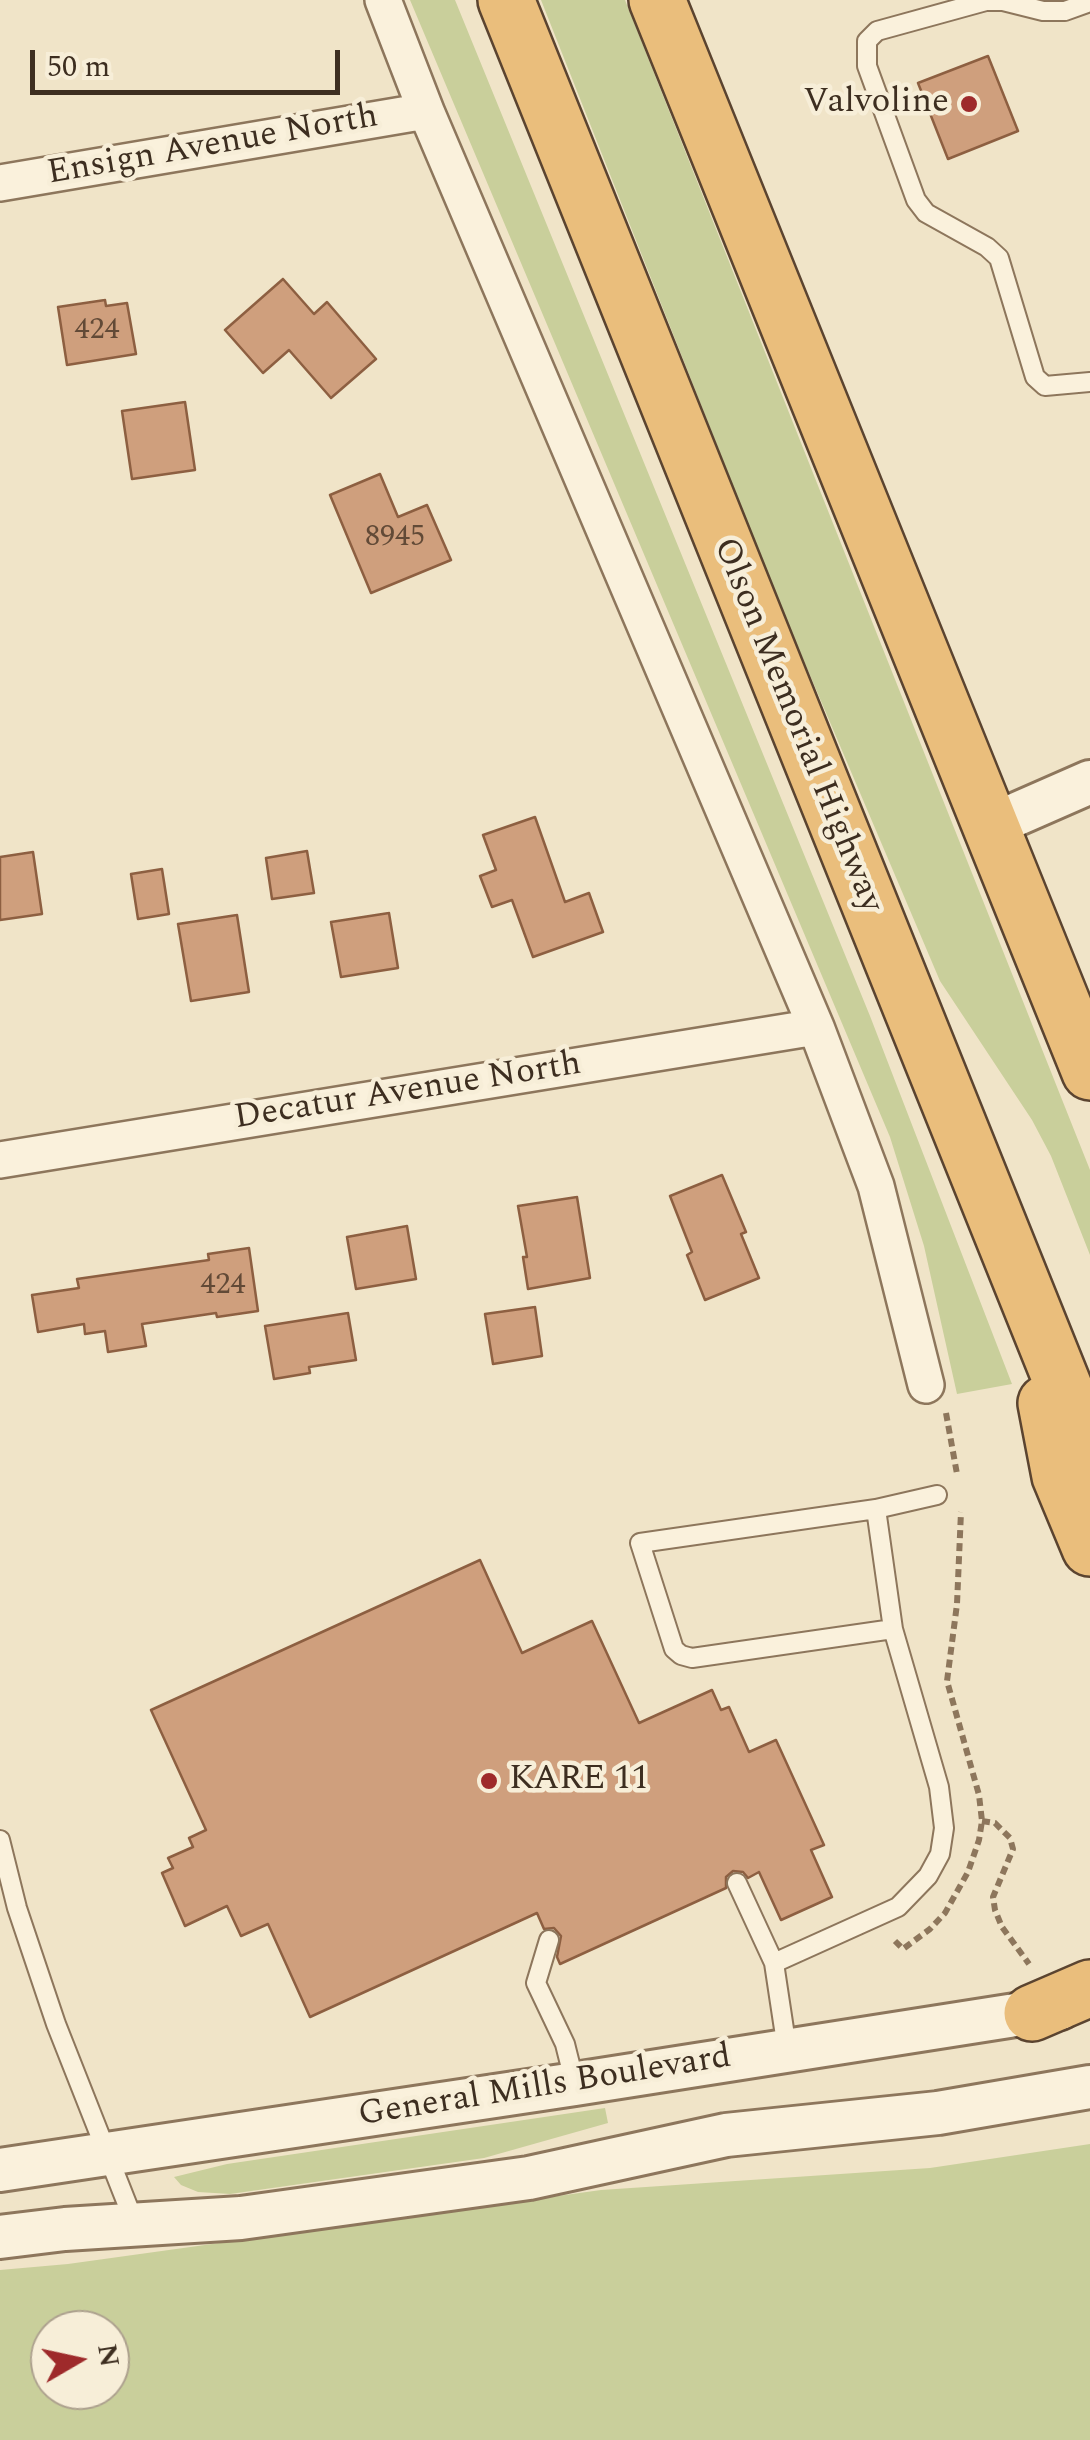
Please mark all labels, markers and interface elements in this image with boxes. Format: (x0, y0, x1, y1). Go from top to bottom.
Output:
scale bar (35, 30, 345, 92)
text: 50 m (47, 44, 110, 90)
place label: Valvoline (803, 83, 949, 125)
marker: Valvoline (958, 93, 980, 115)
street label: Ensign Avenue North (44, 97, 382, 197)
house number: 424 (75, 314, 119, 350)
house number: 8945 (365, 521, 425, 557)
street label: Olson Memorial Highway (702, 533, 890, 919)
street label: Decatur Avenue North (232, 1045, 584, 1141)
house number: 424 (201, 1269, 245, 1305)
place label: KARE 11 (509, 1760, 649, 1802)
marker: KARE 11 (478, 1770, 500, 1792)
street label: General Mills Boulevard (356, 2038, 734, 2138)
north arrow (30, 2310, 130, 2410)
text: N (85, 2341, 131, 2370)

